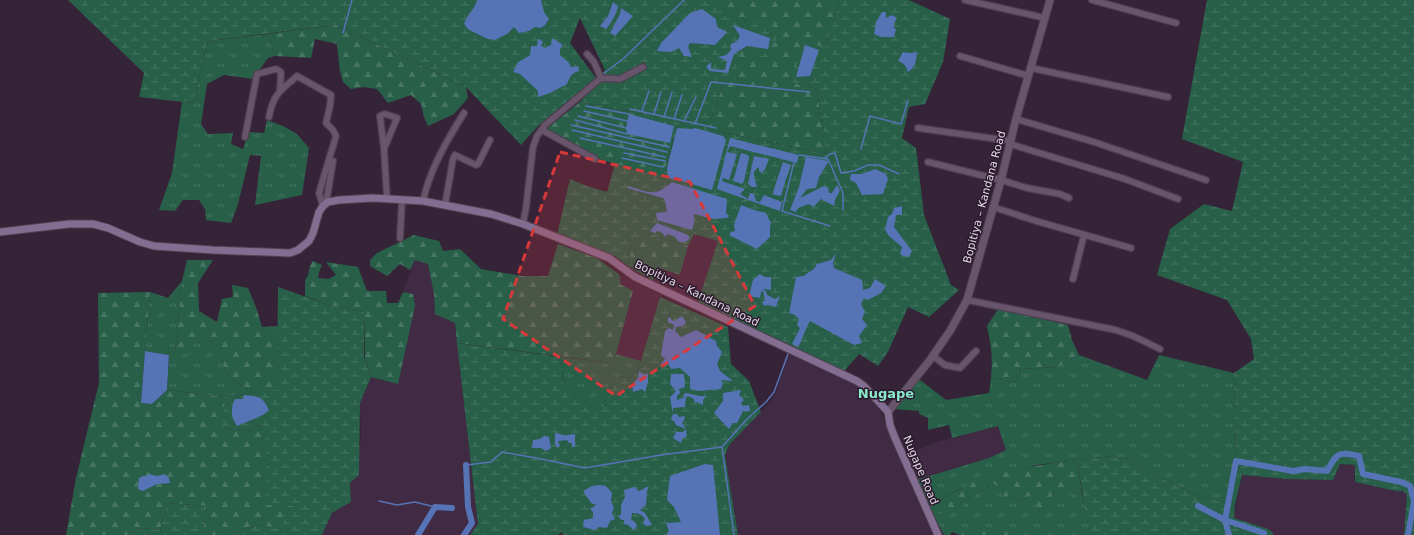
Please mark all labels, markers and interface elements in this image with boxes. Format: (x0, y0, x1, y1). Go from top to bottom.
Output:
street label: Bopitiya – Kandana Road (961, 129, 1008, 265)
street label: Bopitiya – Kandana Road (632, 258, 761, 329)
district label: Nugape (858, 386, 914, 401)
street label: Nugape Road (900, 434, 941, 507)

